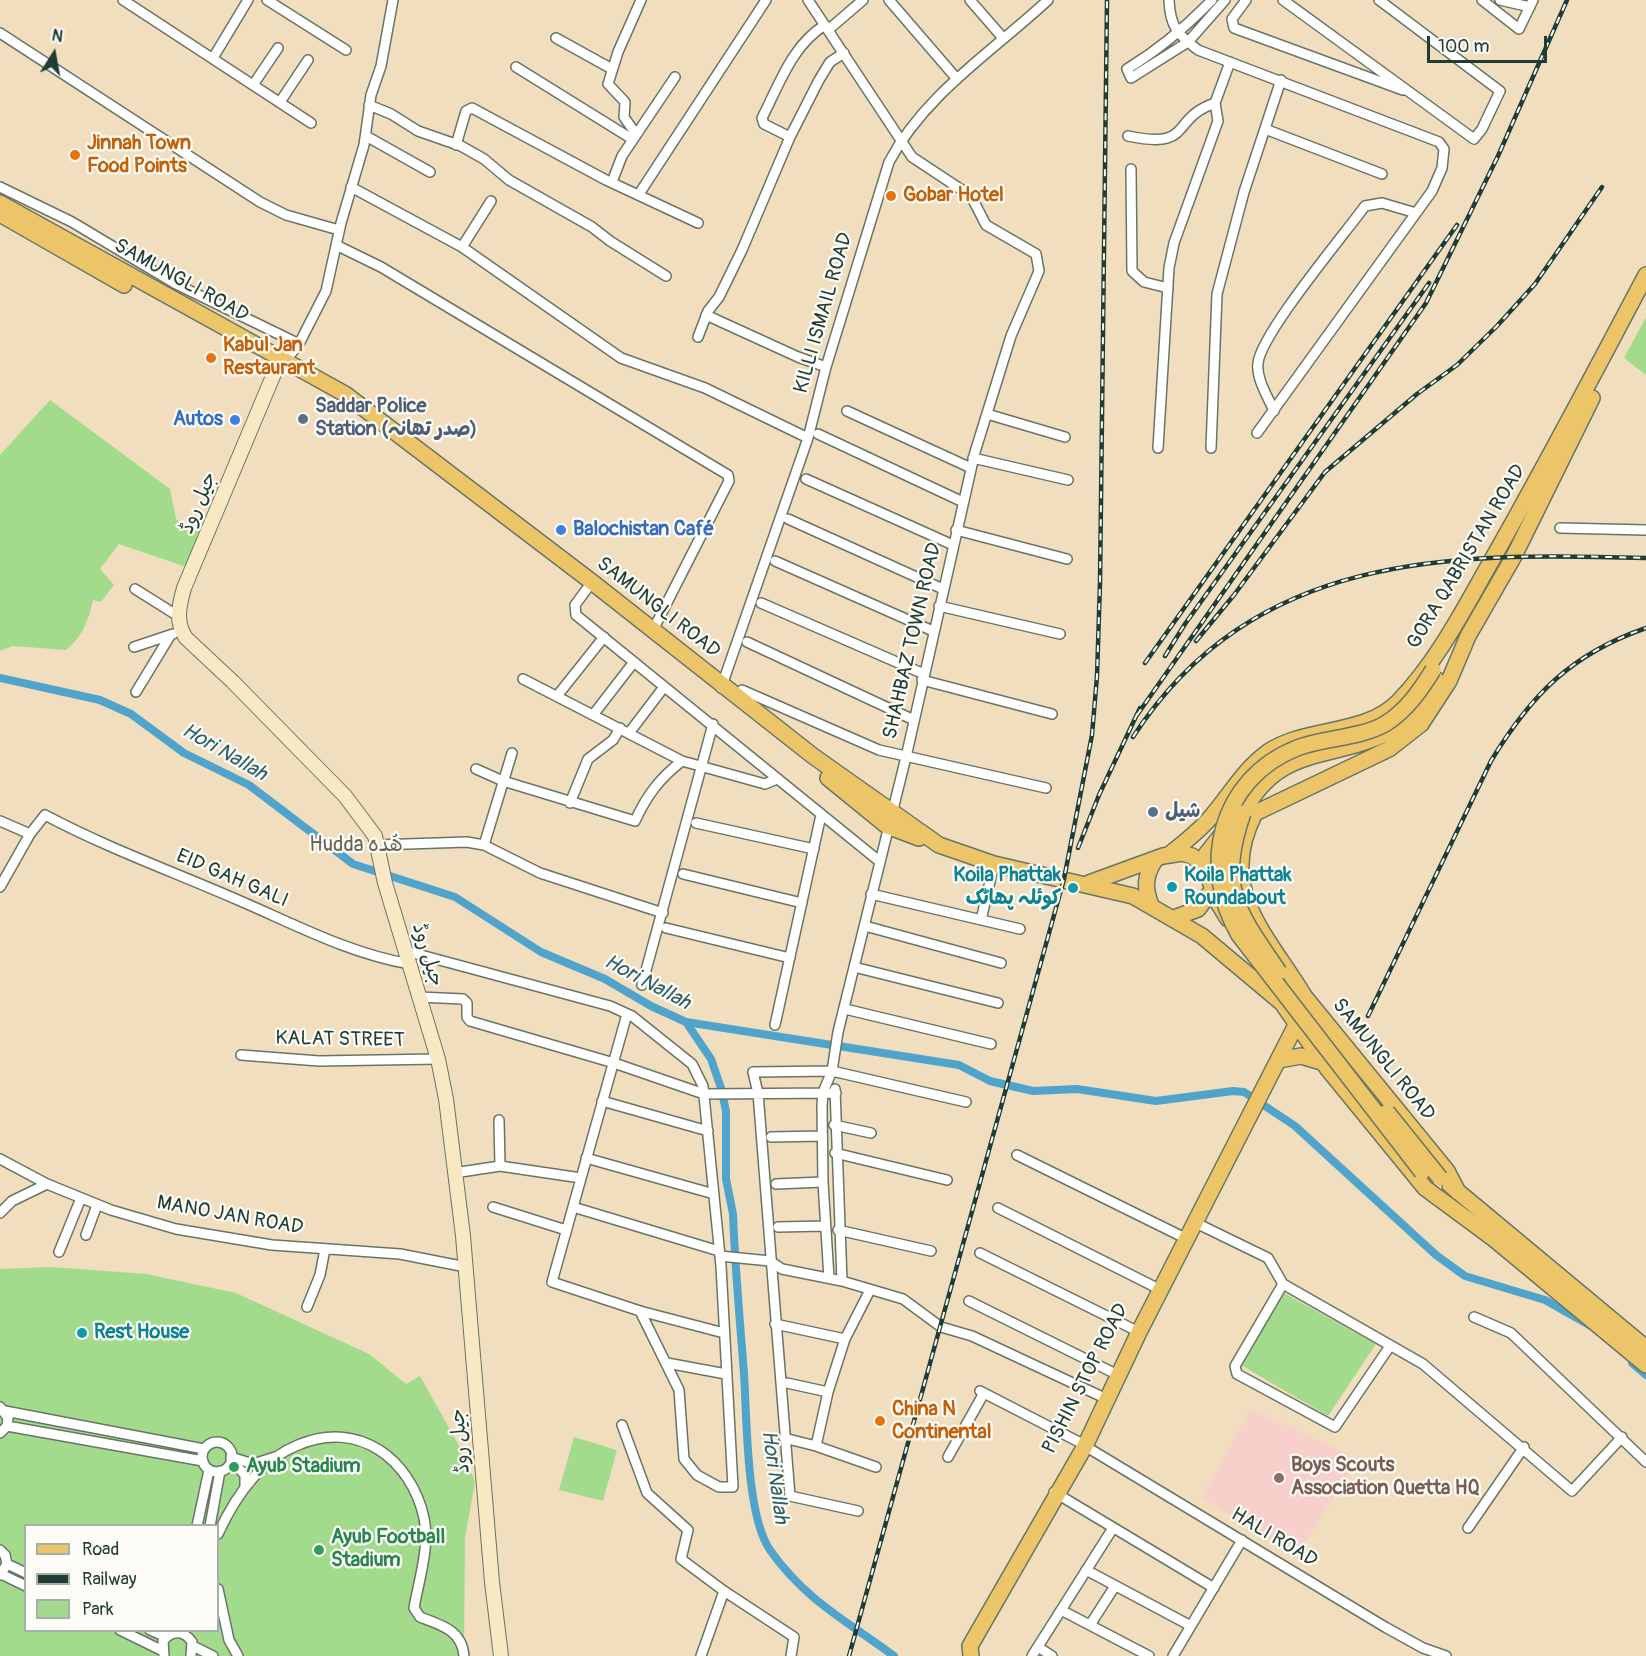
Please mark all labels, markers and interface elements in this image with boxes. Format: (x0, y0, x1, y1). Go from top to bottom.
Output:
north arrow (24, 24, 84, 84)
scale bar (1430, 24, 1550, 62)
text: N (50, 25, 65, 47)
text: 100 m (1438, 35, 1490, 58)
place label: Jinnah Town Food Points (87, 132, 191, 179)
marker: Jinnah Town Food Points (68, 148, 82, 162)
place label: Gobar Hotel (903, 184, 1004, 208)
marker: Gobar Hotel (884, 189, 898, 203)
street label: KILLI ISMAIL ROAD (790, 230, 858, 396)
street label: SAMUNGLI ROAD (110, 234, 252, 328)
place label: Kabul Jan Restaurant (223, 334, 315, 381)
marker: Kabul Jan Restaurant (204, 351, 218, 365)
place label: Saddar Police Station (صدر تھانہ) (315, 395, 477, 442)
place label: Autos (173, 408, 223, 432)
marker: Saddar Police Station (صدر تھانہ) (296, 412, 310, 426)
marker: Autos (228, 413, 242, 427)
street label: GORA QABRISTAN ROAD (1402, 460, 1532, 654)
street label: جیل روڈ (175, 468, 223, 538)
place label: Balochistan Café (573, 518, 714, 542)
marker: Balochistan Café (554, 523, 568, 537)
street label: SHAHBAZ TOWN ROAD (879, 540, 947, 742)
street label: SAMUNGLI ROAD (591, 552, 725, 664)
water label: Hori Nallah (177, 719, 271, 787)
place label: شیل (1165, 800, 1200, 824)
marker: شیل (1146, 805, 1160, 819)
district label: Hudda ھُدہ (309, 833, 403, 859)
street label: EID GAH GALI (172, 845, 292, 913)
place label: Koila Phattak کوئلہ پھاٹک (953, 864, 1061, 911)
place label: Koila Phattak Roundabout (1184, 864, 1292, 911)
marker: Koila Phattak Roundabout (1165, 880, 1179, 894)
marker: Koila Phattak کوئلہ پھاٹک (1066, 881, 1080, 895)
street label: جیل روڈ (406, 920, 448, 990)
water label: Hori Nallah (600, 950, 694, 1016)
street label: SAMUNGLI ROAD (1326, 994, 1440, 1126)
street label: KALAT STREET (275, 1027, 405, 1053)
street label: MANO JAN ROAD (155, 1191, 305, 1241)
street label: PISHIN STOP ROAD (1038, 1300, 1134, 1458)
place label: Rest House (94, 1321, 189, 1345)
marker: Rest House (75, 1326, 89, 1340)
place label: China N Continental (892, 1398, 991, 1445)
street label: جیل روڈ (446, 1408, 476, 1474)
marker: China N Continental (873, 1414, 887, 1428)
water label: Hori Nallah (755, 1429, 793, 1525)
place label: Boys Scouts Association Quetta HQ (1291, 1454, 1480, 1501)
place label: Ayub Stadium (246, 1455, 361, 1479)
marker: Ayub Stadium (227, 1460, 241, 1474)
marker: Boys Scouts Association Quetta HQ (1272, 1471, 1286, 1485)
street label: HALI ROAD (1226, 1503, 1322, 1573)
legend (24, 1524, 219, 1632)
place label: Ayub Football Stadium (331, 1526, 445, 1573)
text: Road (82, 1538, 119, 1561)
marker: Ayub Football Stadium (312, 1543, 326, 1557)
text: Railway (82, 1568, 137, 1591)
text: Park (82, 1598, 114, 1621)

